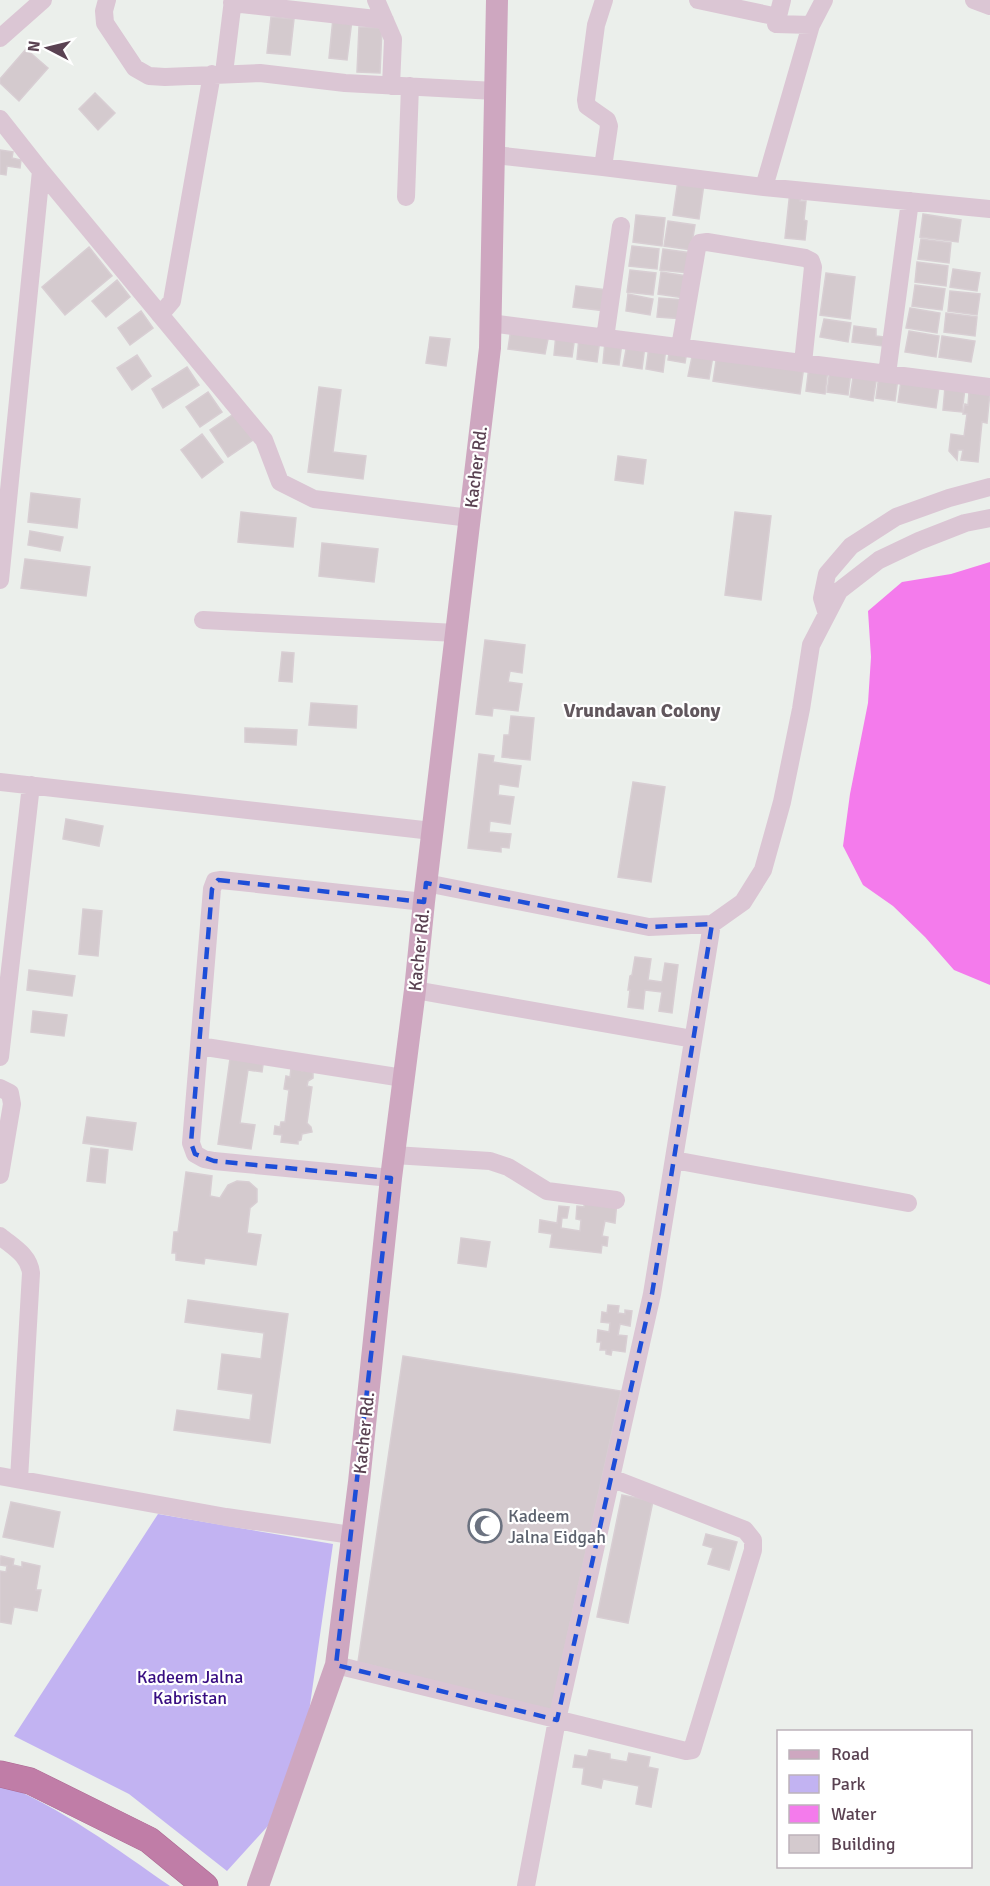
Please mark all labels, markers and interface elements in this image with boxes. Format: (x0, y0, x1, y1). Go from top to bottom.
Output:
north arrow (18, 18, 78, 78)
text: N (24, 40, 45, 53)
street label: Kacher Rd. (460, 425, 492, 509)
district label: Vrundavan Colony (563, 698, 721, 723)
street label: Kacher Rd. (404, 908, 434, 992)
street label: Kacher Rd. (349, 1391, 379, 1475)
place label: Kadeem Jalna Eidgah (508, 1505, 606, 1548)
mosque icon: Kadeem Jalna Eidgah (467, 1508, 503, 1544)
park label: Kadeem Jalna Kabristan (137, 1666, 243, 1709)
legend (777, 1730, 972, 1868)
text: Road (831, 1743, 870, 1765)
text: Park (831, 1773, 866, 1795)
text: Water (831, 1803, 877, 1825)
text: Building (831, 1833, 895, 1855)

